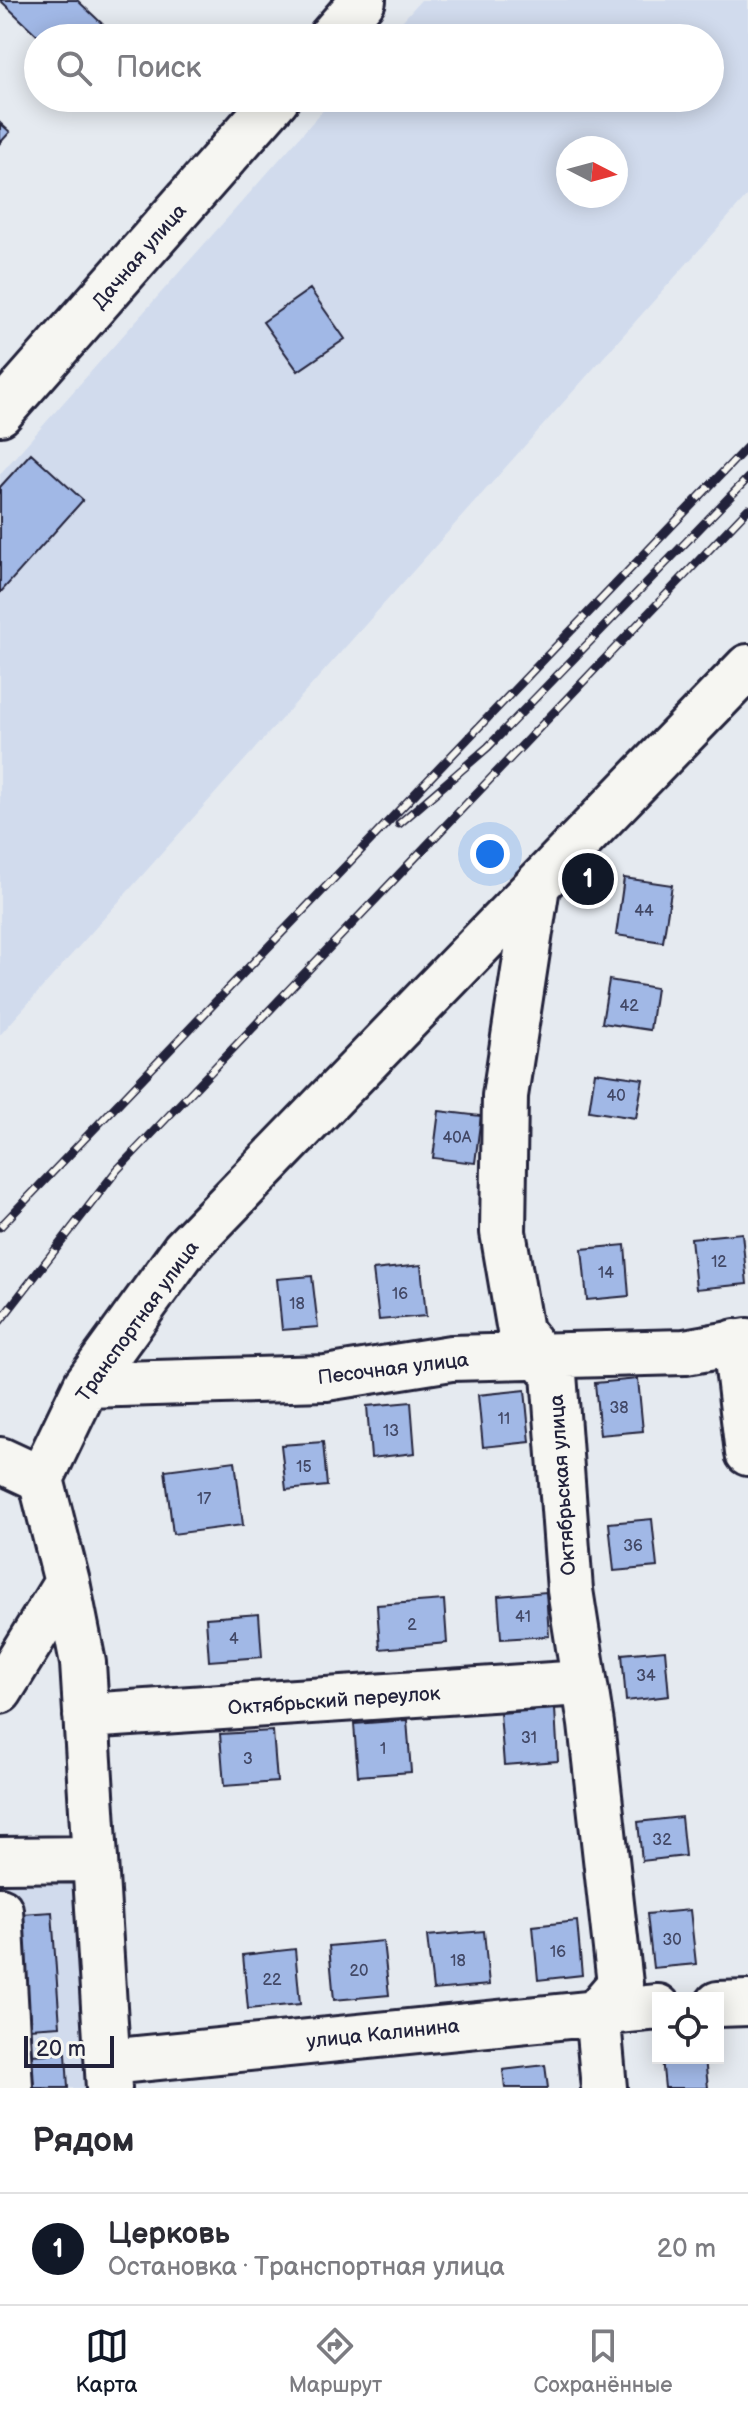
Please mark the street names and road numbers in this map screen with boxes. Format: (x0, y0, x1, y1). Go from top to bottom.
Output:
street label: Дачная улица (88, 199, 192, 314)
street label: Транспортная улица (71, 1236, 204, 1407)
street label: Песочная улица (316, 1348, 470, 1390)
street label: Октябрьская улица (545, 1393, 581, 1576)
street label: Октябрьский переулок (227, 1682, 441, 1720)
street label: улица Калинина (305, 2014, 461, 2054)

